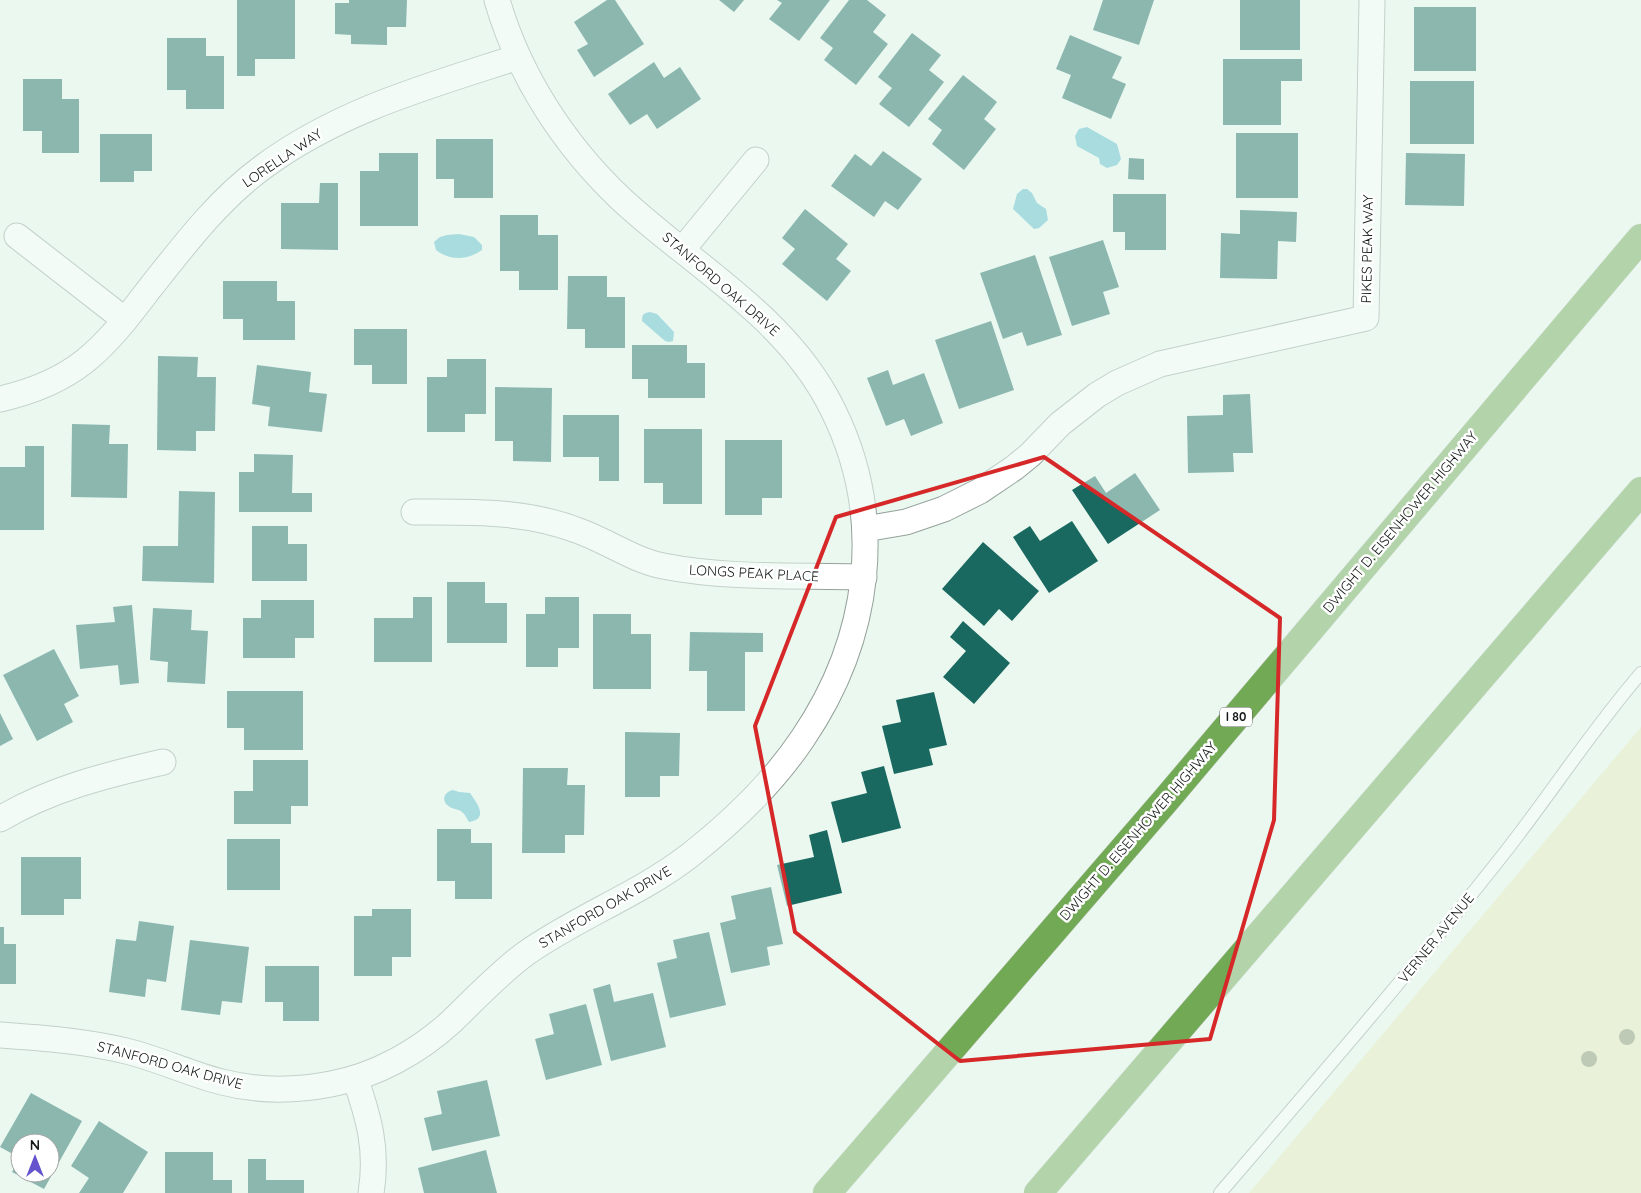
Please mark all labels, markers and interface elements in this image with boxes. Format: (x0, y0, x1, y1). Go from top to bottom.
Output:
street label: LORELLA WAY (239, 125, 326, 191)
street label: PIKES PEAK WAY (1357, 194, 1377, 304)
street label: STANFORD OAK DRIVE (659, 228, 783, 340)
street label: DWIGHT D. EISENHOWER HIGHWAY (1319, 427, 1481, 616)
street label: LONGS PEAK PLACE (689, 561, 819, 585)
road number: I 80 (1220, 708, 1252, 726)
street label: DWIGHT D. EISENHOWER HIGHWAY (1055, 738, 1221, 924)
street label: STANFORD OAK DRIVE (536, 862, 674, 952)
street label: VERNER AVENUE (1394, 889, 1478, 987)
street label: STANFORD OAK DRIVE (95, 1037, 245, 1093)
north arrow (10, 1133, 60, 1183)
text: N (30, 1136, 40, 1154)

